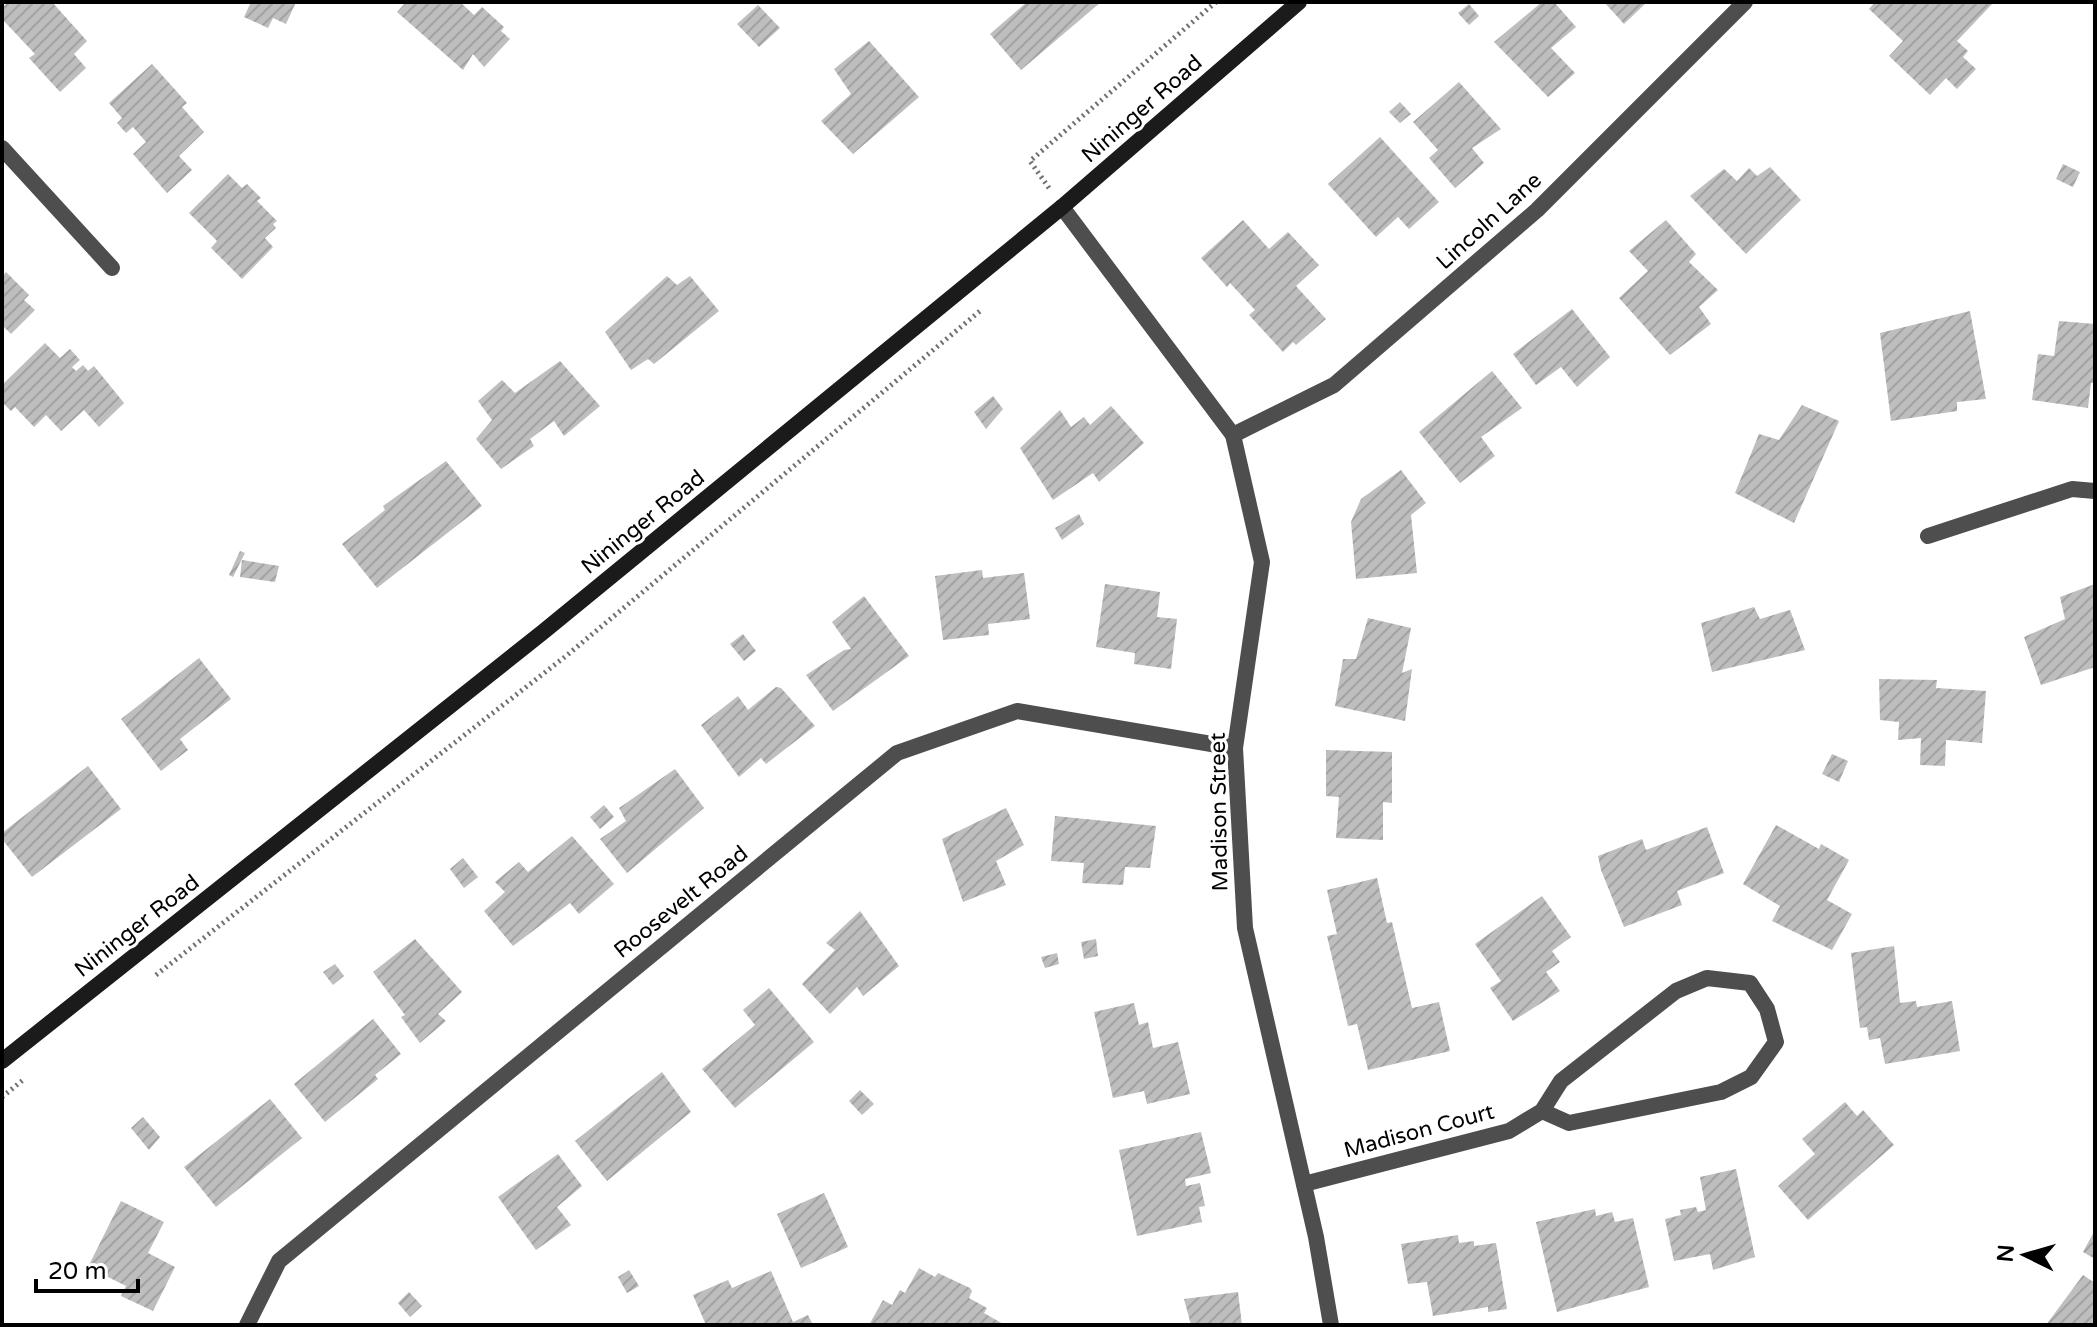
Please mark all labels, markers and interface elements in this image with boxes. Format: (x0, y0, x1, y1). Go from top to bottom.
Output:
street label: Nininger Road (1077, 50, 1207, 168)
street label: Lincoln Lane (1431, 167, 1547, 275)
street label: Nininger Road (576, 464, 710, 580)
street label: Madison Street (1205, 732, 1233, 892)
street label: Roosevelt Road (609, 840, 753, 964)
street label: Nininger Road (70, 869, 204, 983)
street label: Madison Court (1341, 1098, 1497, 1164)
north arrow (1985, 1215, 2065, 1295)
scale bar (36, 1243, 138, 1293)
text: N (1992, 1243, 2020, 1263)
text: 20 m (48, 1257, 106, 1286)

